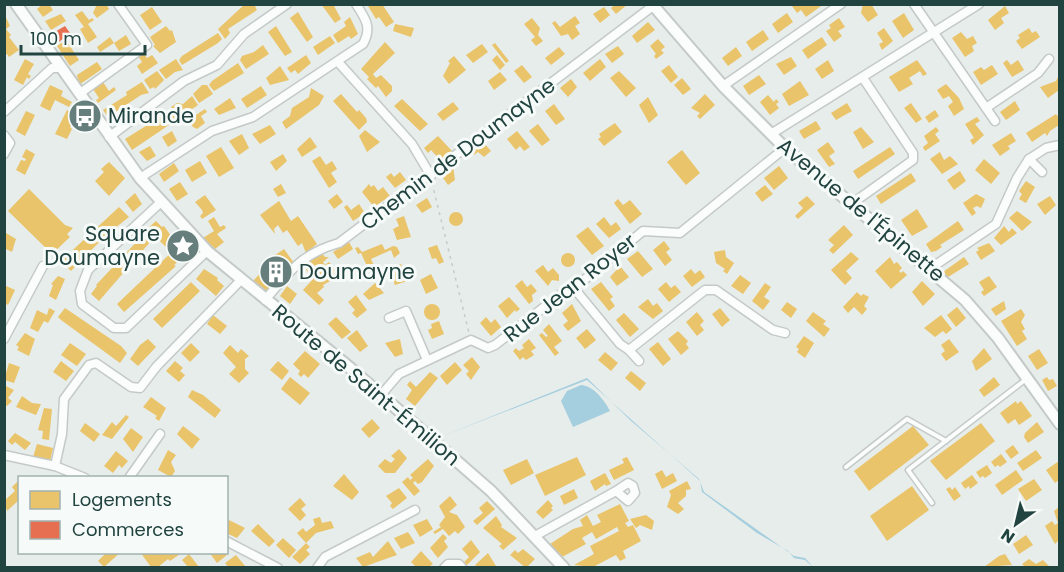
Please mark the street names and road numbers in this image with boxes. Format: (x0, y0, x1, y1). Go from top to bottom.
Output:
street label: Chemin de Doumayne (354, 71, 561, 237)
street label: Avenue de l'Épinette (771, 131, 951, 288)
street label: Rue Jean Royer (497, 226, 642, 349)
street label: Route de Saint-Émilion (266, 297, 467, 472)

